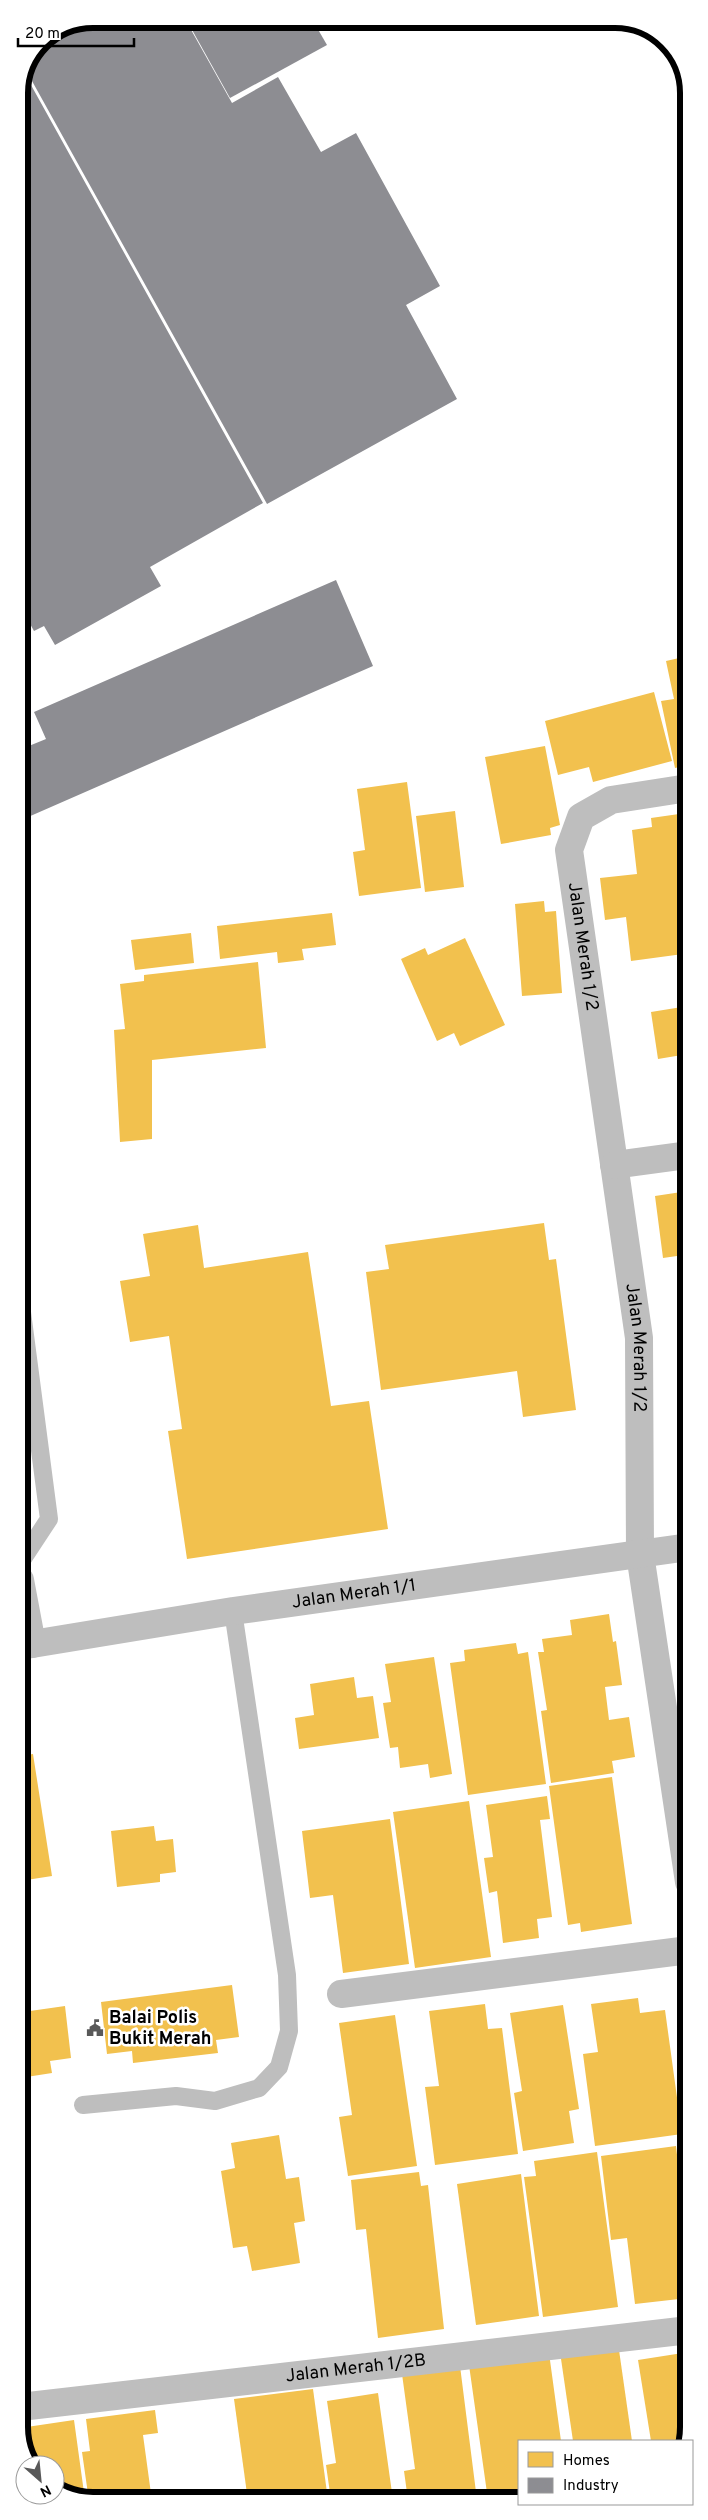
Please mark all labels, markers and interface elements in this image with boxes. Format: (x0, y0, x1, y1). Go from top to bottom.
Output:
scale bar (18, 15, 134, 47)
text: 20 m (25, 25, 60, 44)
street label: Jalan Merah 1/2 (562, 881, 603, 1012)
street label: Jalan Merah 1/2 (620, 1282, 651, 1412)
street label: Jalan Merah 1/1 (290, 1574, 418, 1614)
place label: Balai Polis Bukit Merah (109, 2007, 211, 2051)
public building icon: Balai Polis Bukit Merah (85, 2018, 105, 2038)
street label: Jalan Merah 1/2B (284, 2349, 427, 2388)
legend (518, 2440, 693, 2505)
text: Homes (563, 2452, 610, 2471)
north arrow (15, 2455, 65, 2505)
text: Industry (563, 2477, 619, 2496)
text: N (37, 2480, 54, 2500)

